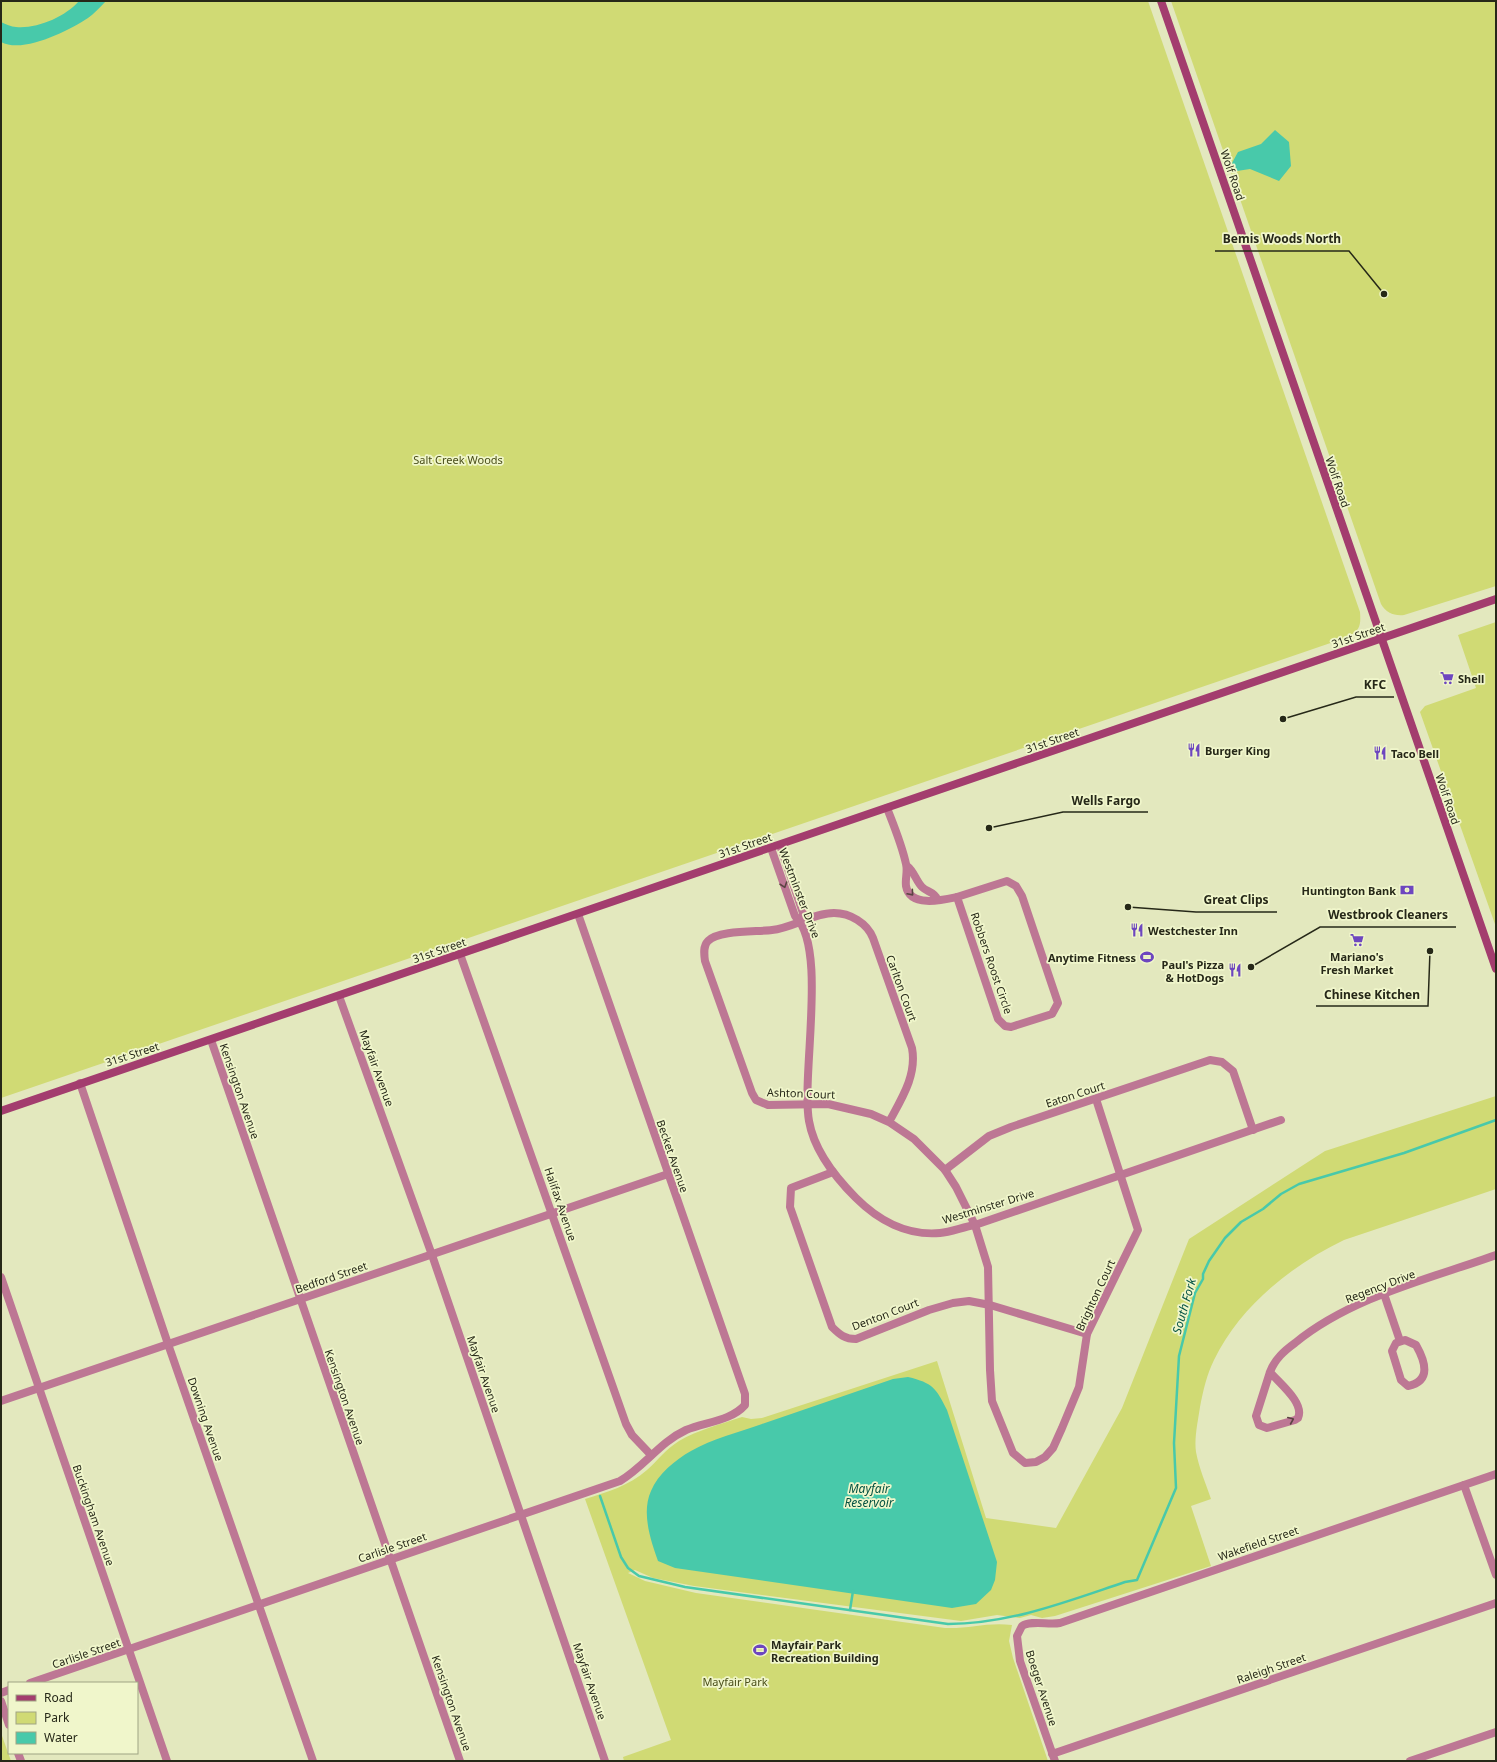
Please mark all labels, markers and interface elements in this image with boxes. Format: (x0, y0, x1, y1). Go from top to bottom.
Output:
street label: Wolf Road (1217, 148, 1249, 202)
callout: Bemis Woods North (1215, 227, 1349, 251)
text: Bemis Woods North (1223, 230, 1341, 247)
park label: Salt Creek Woods (413, 452, 503, 467)
street label: Wolf Road (1322, 455, 1354, 509)
street label: 31st Street (1329, 619, 1387, 651)
supermarket icon: Shell (1439, 670, 1455, 686)
place label: Shell (1458, 671, 1484, 686)
callout: KFC (1356, 673, 1394, 697)
text: KFC (1364, 676, 1386, 693)
street label: 31st Street (1023, 724, 1081, 756)
restaurant icon: Burger King (1186, 742, 1202, 758)
place label: Burger King (1205, 743, 1270, 758)
restaurant icon: Taco Bell (1372, 745, 1388, 761)
place label: Taco Bell (1391, 746, 1439, 761)
street label: Wolf Road (1432, 772, 1464, 826)
callout: Wells Fargo (1063, 788, 1148, 812)
text: Wells Fargo (1072, 792, 1140, 809)
street label: 31st Street (716, 829, 774, 861)
street label: Westminster Drive (776, 846, 824, 940)
one-way arrow (779, 881, 787, 888)
bank icon: Huntington Bank (1399, 882, 1415, 898)
place label: Huntington Bank (1302, 883, 1396, 898)
callout: Great Clips (1196, 888, 1277, 912)
one-way arrow (906, 889, 913, 896)
text: Great Clips (1204, 891, 1268, 908)
callout: Westbrook Cleaners (1320, 903, 1456, 927)
text: Westbrook Cleaners (1328, 906, 1448, 923)
street label: Robbers Roost Circle (968, 910, 1016, 1016)
restaurant icon: Westchester Inn (1129, 922, 1145, 938)
place label: Westchester Inn (1148, 923, 1238, 938)
supermarket icon: Mariano's Fresh Market (1349, 932, 1365, 948)
street label: 31st Street (410, 934, 468, 966)
sports icon: Anytime Fitness (1139, 949, 1155, 965)
place label: Mariano's Fresh Market (1321, 949, 1394, 977)
place label: Anytime Fitness (1048, 950, 1136, 965)
street label: Carlton Court (883, 953, 921, 1023)
place label: Paul's Pizza & HotDogs (1162, 957, 1224, 985)
restaurant icon: Paul's Pizza & HotDogs (1227, 962, 1243, 978)
callout: Chinese Kitchen (1316, 982, 1428, 1006)
text: Chinese Kitchen (1324, 986, 1420, 1003)
street label: Mayfair Avenue (356, 1028, 398, 1108)
street label: 31st Street (103, 1038, 161, 1070)
street label: Kensington Avenue (217, 1041, 263, 1141)
street label: Eaton Court (1043, 1077, 1107, 1111)
street label: Ashton Court (767, 1084, 835, 1102)
street label: Becket Avenue (654, 1118, 692, 1194)
street label: Halifax Avenue (541, 1165, 581, 1243)
street label: Westminster Drive (940, 1185, 1036, 1227)
street label: Brighton Court (1072, 1257, 1118, 1333)
street label: Bedford Street (293, 1258, 369, 1296)
street label: Regency Drive (1343, 1266, 1417, 1306)
water label: South Fork (1168, 1275, 1200, 1336)
street label: Denton Court (850, 1294, 920, 1334)
street label: Mayfair Avenue (464, 1333, 504, 1415)
street label: Kensington Avenue (322, 1347, 368, 1447)
street label: Downing Avenue (185, 1375, 227, 1463)
one-way arrow (1288, 1417, 1295, 1425)
street label: Buckingham Avenue (70, 1462, 118, 1568)
water label: Mayfair Reservoir (844, 1480, 895, 1511)
street label: Wakefield Street (1216, 1522, 1300, 1564)
street label: Carlisle Street (356, 1528, 428, 1566)
street label: Carlisle Street (50, 1634, 122, 1672)
place label: Mayfair Park Recreation Building (771, 1637, 879, 1665)
street label: Mayfair Avenue (570, 1640, 610, 1722)
sports icon: Mayfair Park Recreation Building (752, 1642, 768, 1658)
street label: Boeger Avenue (1023, 1648, 1061, 1728)
street label: Raleigh Street (1235, 1649, 1308, 1687)
street label: Kensington Avenue (429, 1653, 475, 1753)
park label: Mayfair Park (702, 1674, 768, 1689)
legend (8, 1682, 138, 1754)
text: Road (44, 1689, 73, 1706)
text: Park (44, 1709, 70, 1726)
text: Water (44, 1729, 78, 1746)

